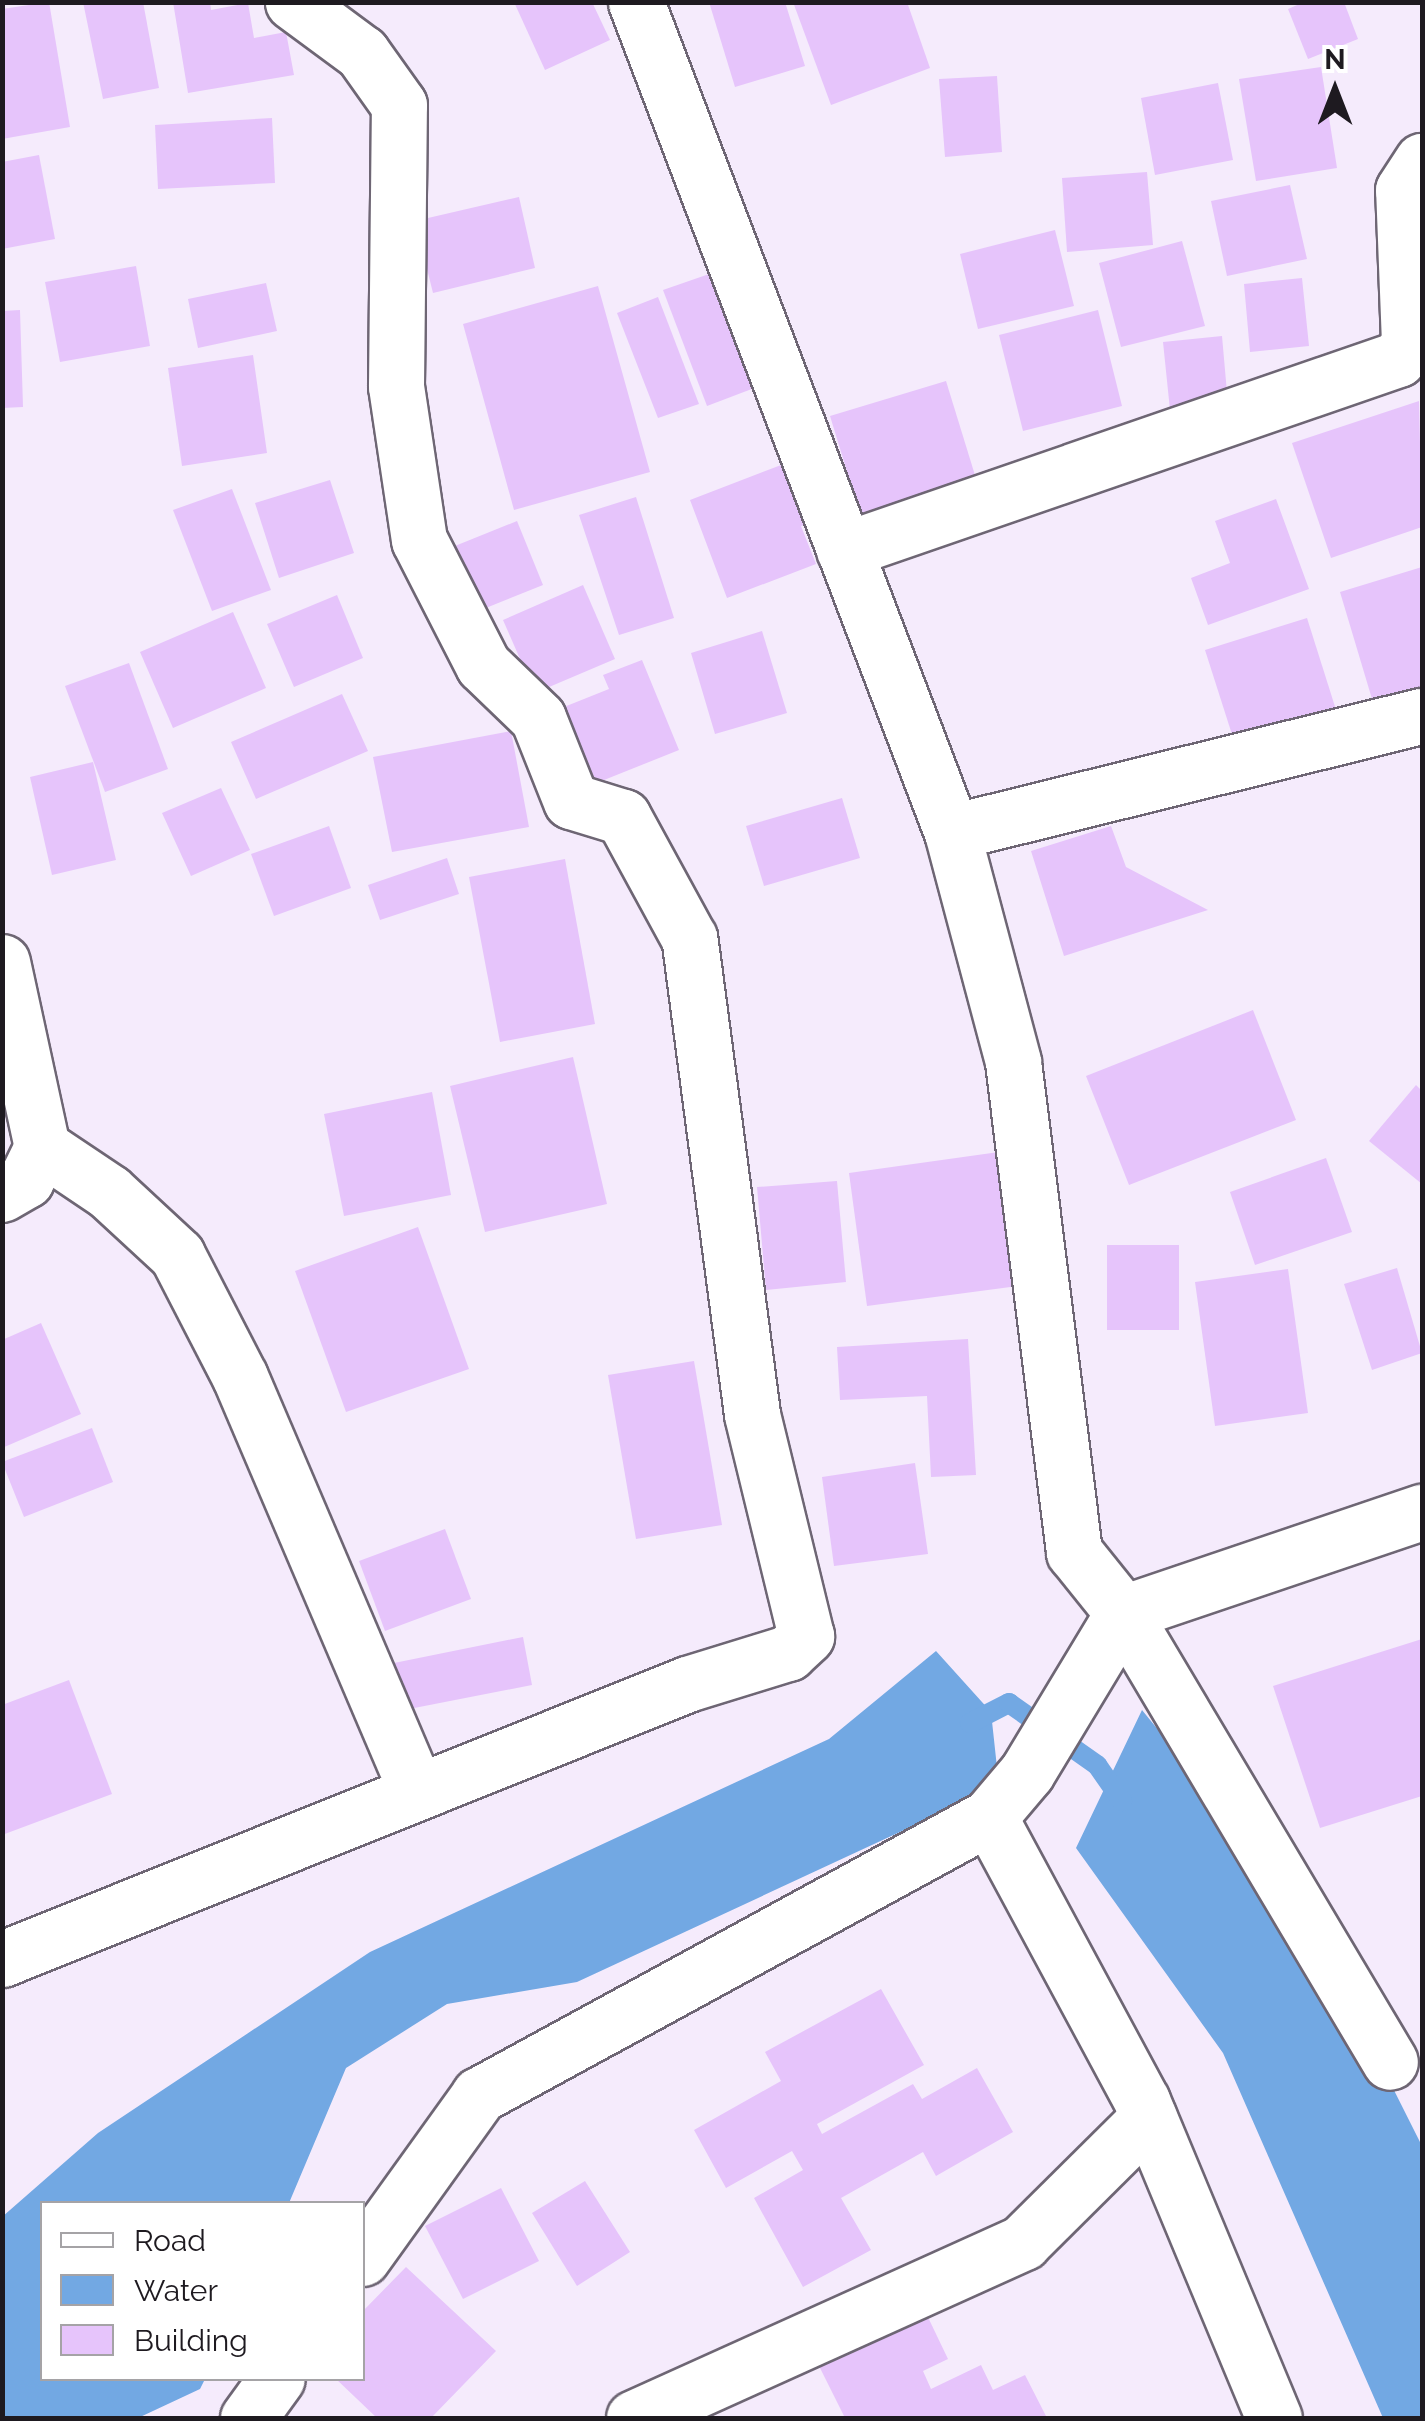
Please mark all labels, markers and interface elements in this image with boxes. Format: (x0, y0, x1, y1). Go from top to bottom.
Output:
north arrow (1285, 40, 1385, 140)
text: N (1324, 43, 1346, 76)
legend (40, 2201, 365, 2381)
text: Road (134, 2223, 206, 2258)
text: Water (134, 2273, 218, 2308)
text: Building (134, 2323, 248, 2358)

